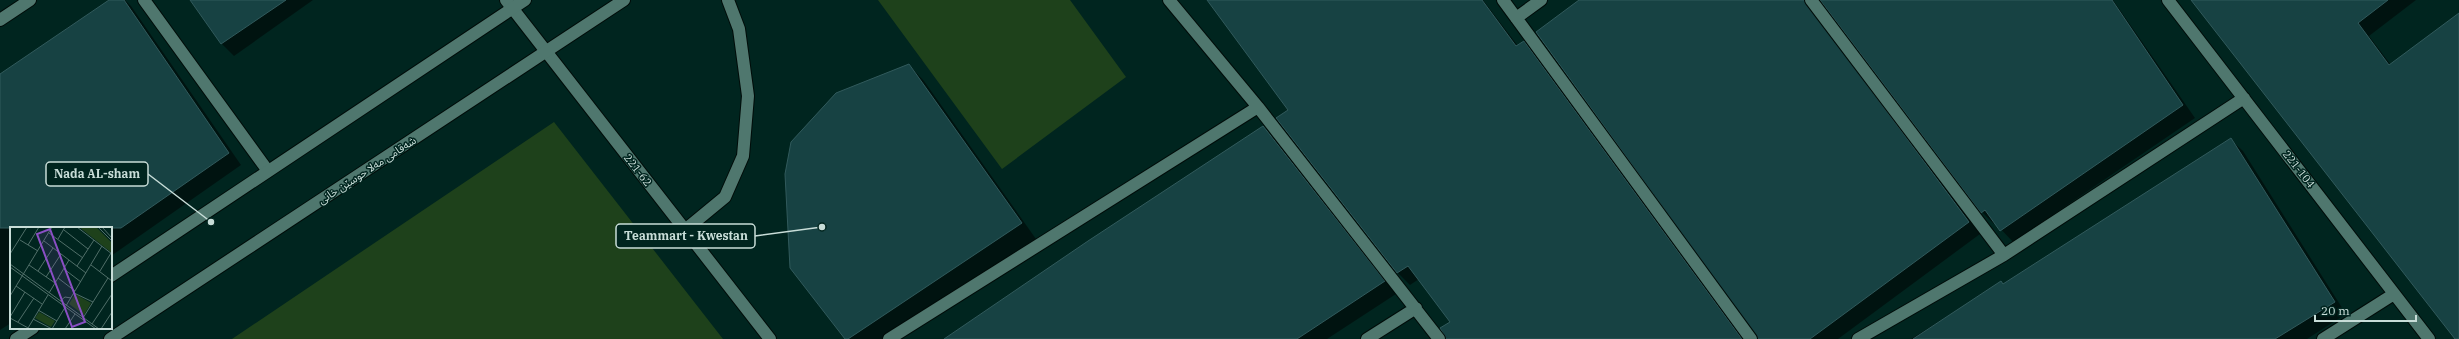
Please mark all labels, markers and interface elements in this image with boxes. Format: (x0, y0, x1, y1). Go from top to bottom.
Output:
street label: شەقامی مەلا حوسێن خانی (315, 133, 419, 207)
street label: 221-104 (2280, 147, 2318, 191)
street label: 221-62 (621, 151, 655, 189)
callout: Nada AL-sham (46, 162, 148, 186)
text: Nada AL-sham (54, 166, 140, 181)
callout: Teammart - Kwestan (616, 224, 755, 248)
inset map (10, 227, 112, 329)
text: Teammart - Kwestan (624, 228, 748, 243)
scale bar (2315, 297, 2416, 323)
text: 20 m (2321, 303, 2350, 318)

